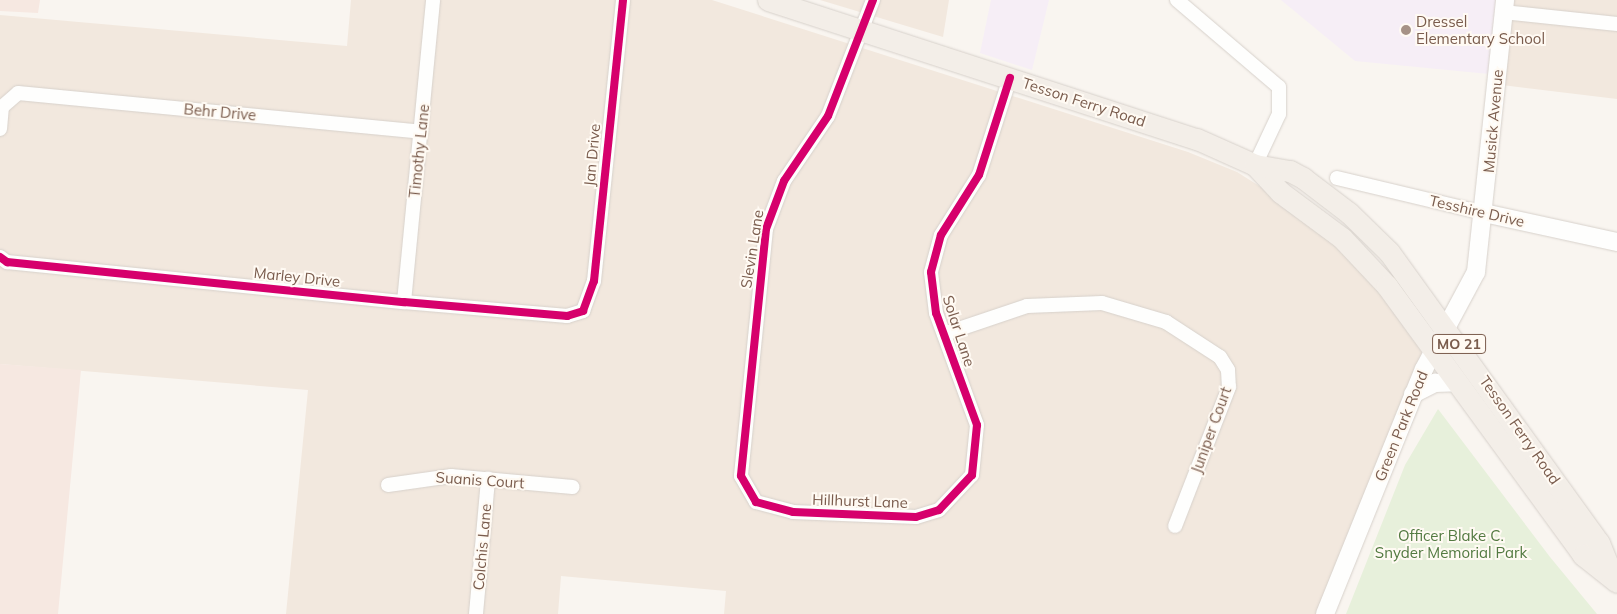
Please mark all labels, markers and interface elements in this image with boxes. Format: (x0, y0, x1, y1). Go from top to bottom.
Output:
place label: Dressel Elementary School (1416, 12, 1545, 47)
marker: Dressel Elementary School (1400, 24, 1412, 36)
street label: Musick Avenue (1480, 68, 1506, 174)
street label: Tesson Ferry Road (1020, 74, 1148, 130)
street label: Behr Drive (183, 100, 257, 124)
street label: Timothy Lane (405, 103, 433, 199)
street label: Jan Drive (580, 123, 604, 187)
street label: Tesshire Drive (1428, 191, 1526, 231)
street label: Slevin Lane (737, 208, 767, 290)
street label: Marley Drive (253, 263, 341, 291)
street label: Solar Lane (939, 293, 979, 369)
road number: MO 21 (1432, 332, 1486, 356)
street label: Green Park Road (1371, 368, 1431, 484)
street label: Tesson Ferry Road (1476, 372, 1564, 488)
street label: Juniper Court (1187, 384, 1235, 476)
street label: Suanis Court (435, 468, 525, 492)
street label: Hillhurst Lane (812, 490, 908, 512)
street label: Colchis Lane (469, 503, 495, 591)
park label: Officer Blake C. Snyder Memorial Park (1375, 526, 1527, 561)

